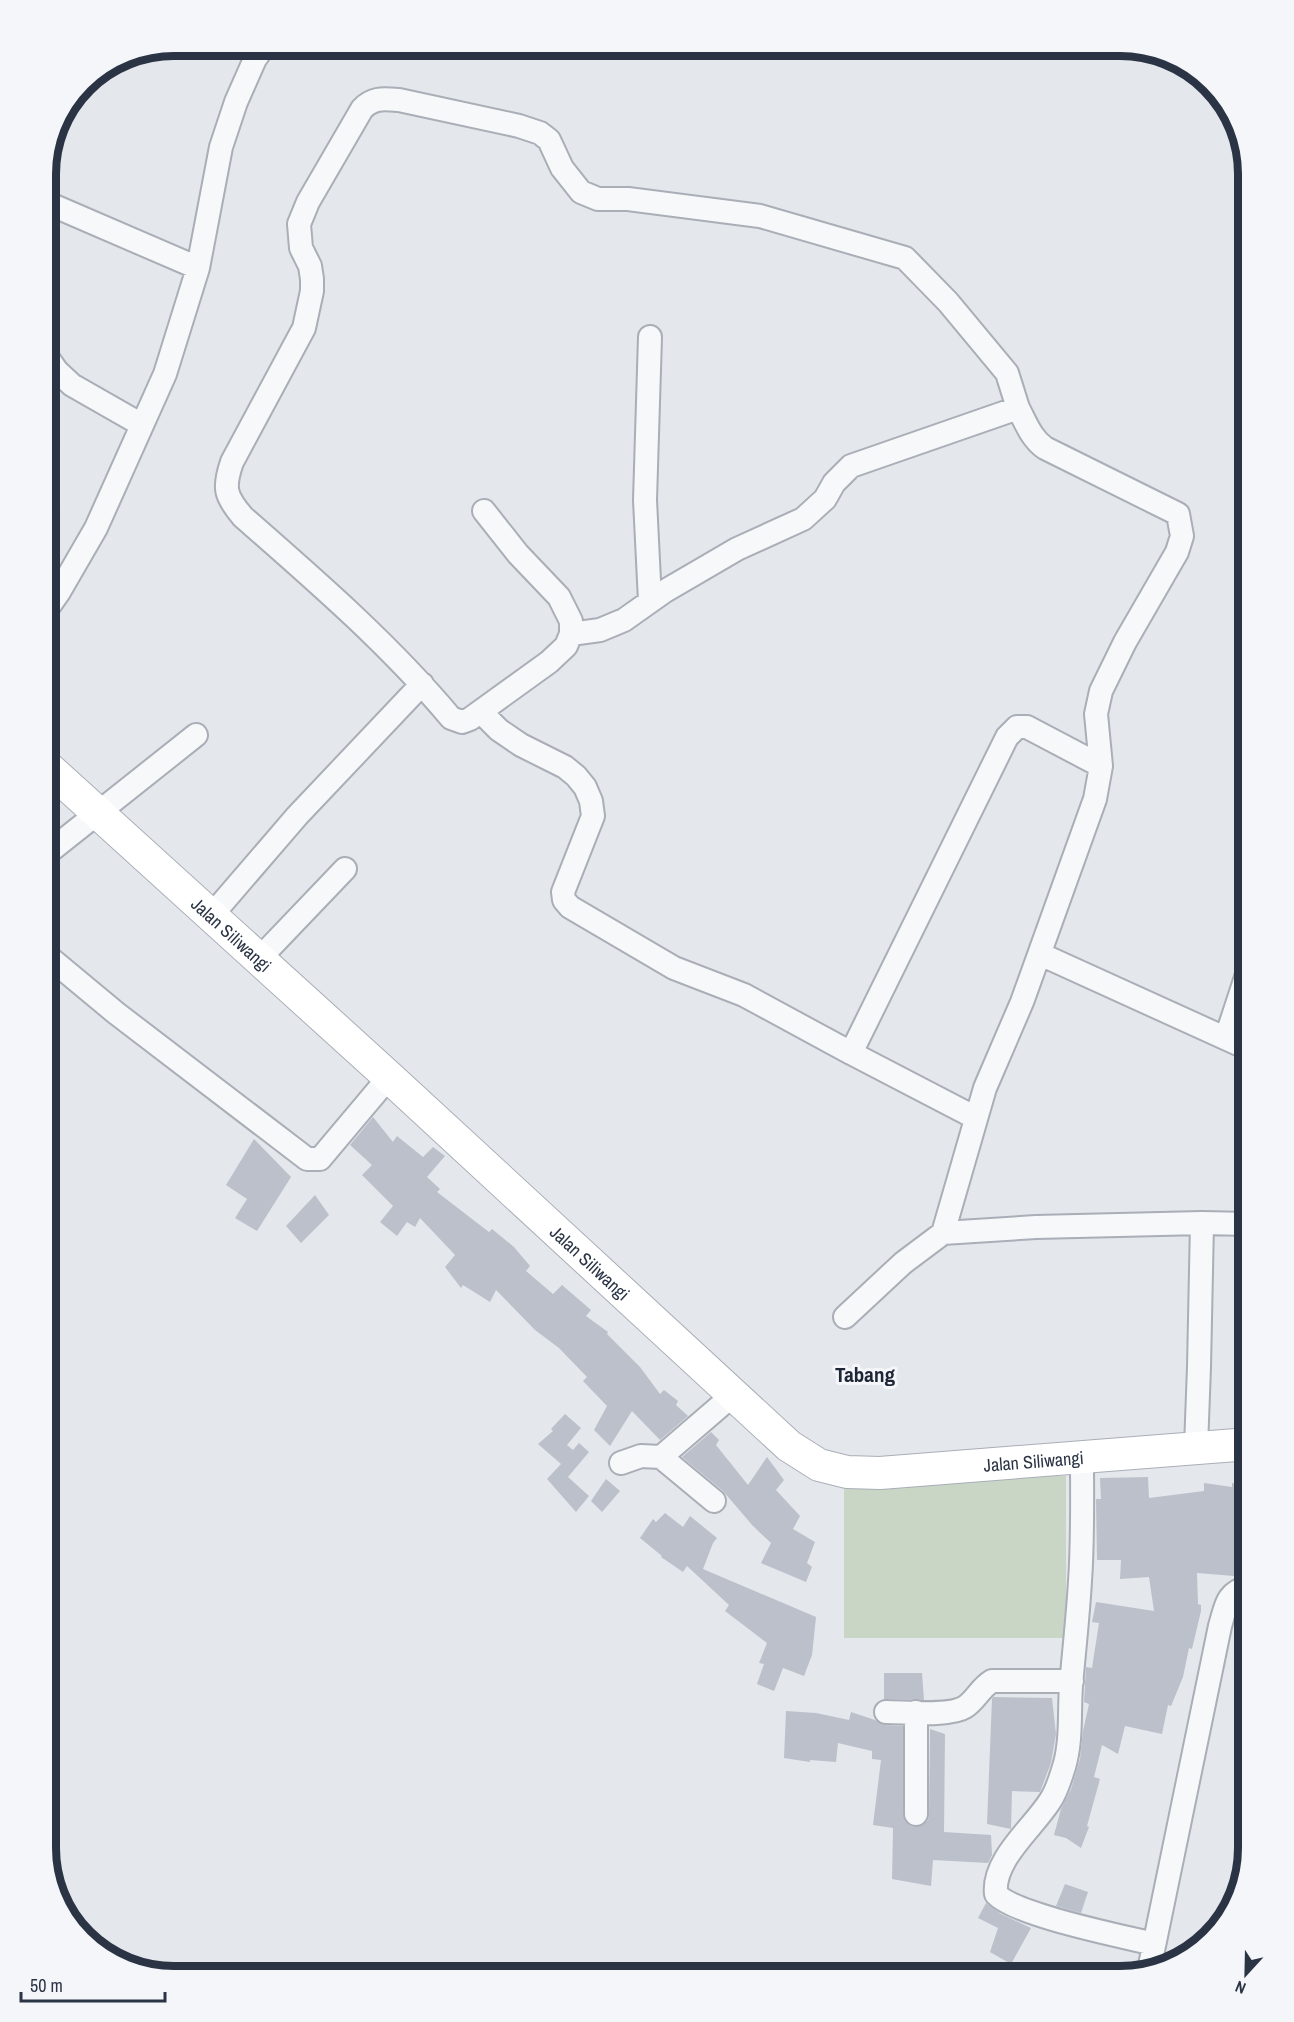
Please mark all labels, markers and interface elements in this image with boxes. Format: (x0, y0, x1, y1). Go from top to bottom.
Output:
street label: Jalan Siliwangi (186, 891, 277, 977)
street label: Jalan Siliwangi (545, 1219, 635, 1306)
district label: Tabang (835, 1360, 895, 1389)
street label: Jalan Siliwangi (983, 1445, 1084, 1477)
north arrow (1216, 1944, 1276, 2004)
scale bar (21, 1965, 165, 2003)
text: 50 m (30, 1973, 63, 1998)
text: N (1232, 1976, 1249, 2000)

